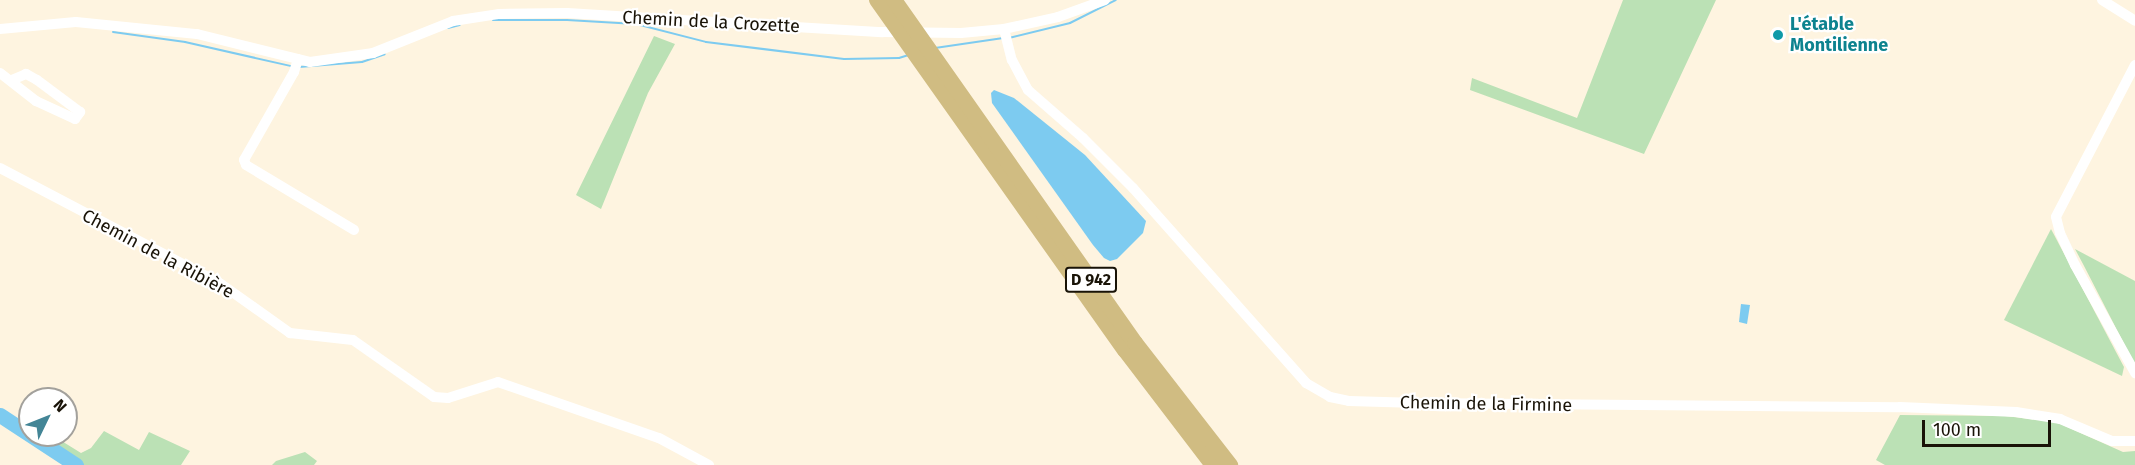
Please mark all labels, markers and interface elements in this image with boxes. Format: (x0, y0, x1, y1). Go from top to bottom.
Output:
street label: Chemin de la Crozette (622, 7, 800, 37)
place label: L'étable Montilienne (1790, 14, 1888, 57)
marker: L'étable Montilienne (1771, 28, 1785, 42)
street label: Chemin de la Ribière (78, 205, 238, 303)
road number: D 942 (1064, 267, 1118, 293)
north arrow (18, 387, 78, 447)
street label: Chemin de la Firmine (1400, 392, 1572, 416)
text: N (49, 395, 71, 416)
scale bar (1925, 408, 2054, 446)
text: 100 m (1933, 419, 1981, 441)

